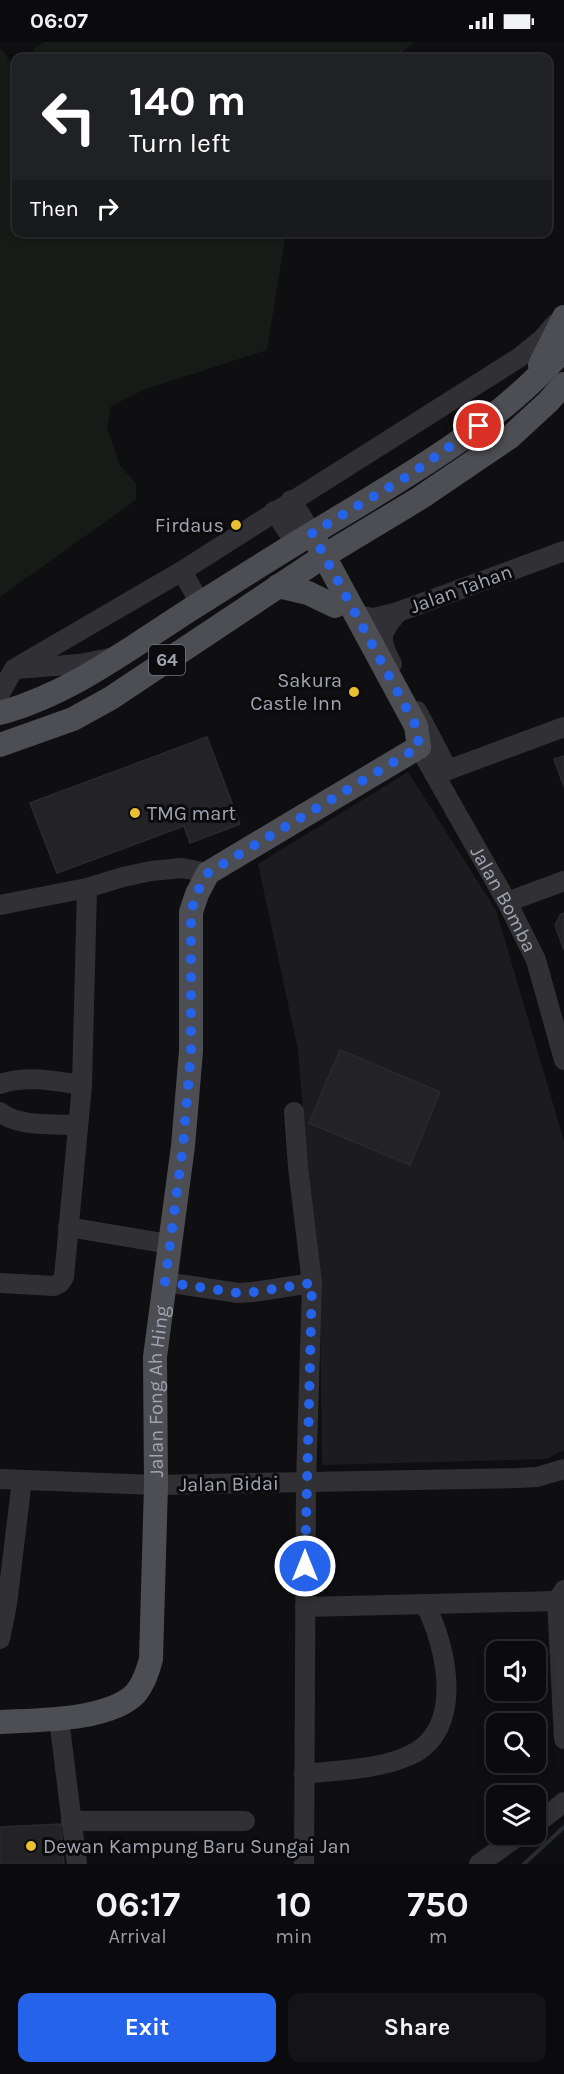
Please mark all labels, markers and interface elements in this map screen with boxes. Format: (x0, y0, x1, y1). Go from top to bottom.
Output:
text: 06:07 (30, 8, 88, 34)
text: 140 m (129, 76, 246, 126)
icon: left (30, 78, 108, 156)
text: Turn left (129, 127, 230, 159)
icon: right (91, 192, 124, 225)
text: Then (30, 196, 79, 222)
pin (453, 400, 504, 451)
icon: arrive (462, 409, 495, 442)
place label: Firdaus (155, 514, 224, 537)
marker: Firdaus (229, 518, 243, 532)
street label: Jalan Tahan (407, 560, 515, 618)
road number: 64 (149, 645, 185, 675)
place label: Sakura Castle Inn (250, 669, 342, 715)
marker: Sakura Castle Inn (347, 685, 361, 699)
place label: TMG mart (147, 802, 237, 825)
marker: TMG mart (128, 806, 142, 820)
street label: Jalan Bomba (466, 842, 542, 956)
street label: Jalan Fong Ah Hing (143, 1304, 173, 1478)
street label: Jalan Bidai (179, 1472, 279, 1496)
position arrow (273, 1534, 337, 1598)
map controls (486, 1641, 546, 1845)
button: sound (486, 1641, 546, 1701)
button: search (486, 1713, 546, 1773)
button: layers (486, 1785, 546, 1845)
place label: Dewan Kampung Baru Sungai Jan (43, 1835, 351, 1858)
marker: Dewan Kampung Baru Sungai Jan (24, 1839, 38, 1853)
text: 06:17 (95, 1883, 180, 1925)
text: 10 (276, 1883, 312, 1925)
text: 750 (407, 1883, 469, 1925)
text: Arrival (108, 1925, 167, 1948)
text: min (275, 1925, 312, 1948)
text: m (429, 1925, 447, 1948)
button: Exit (18, 1993, 276, 2062)
button: Share (288, 1993, 546, 2062)

